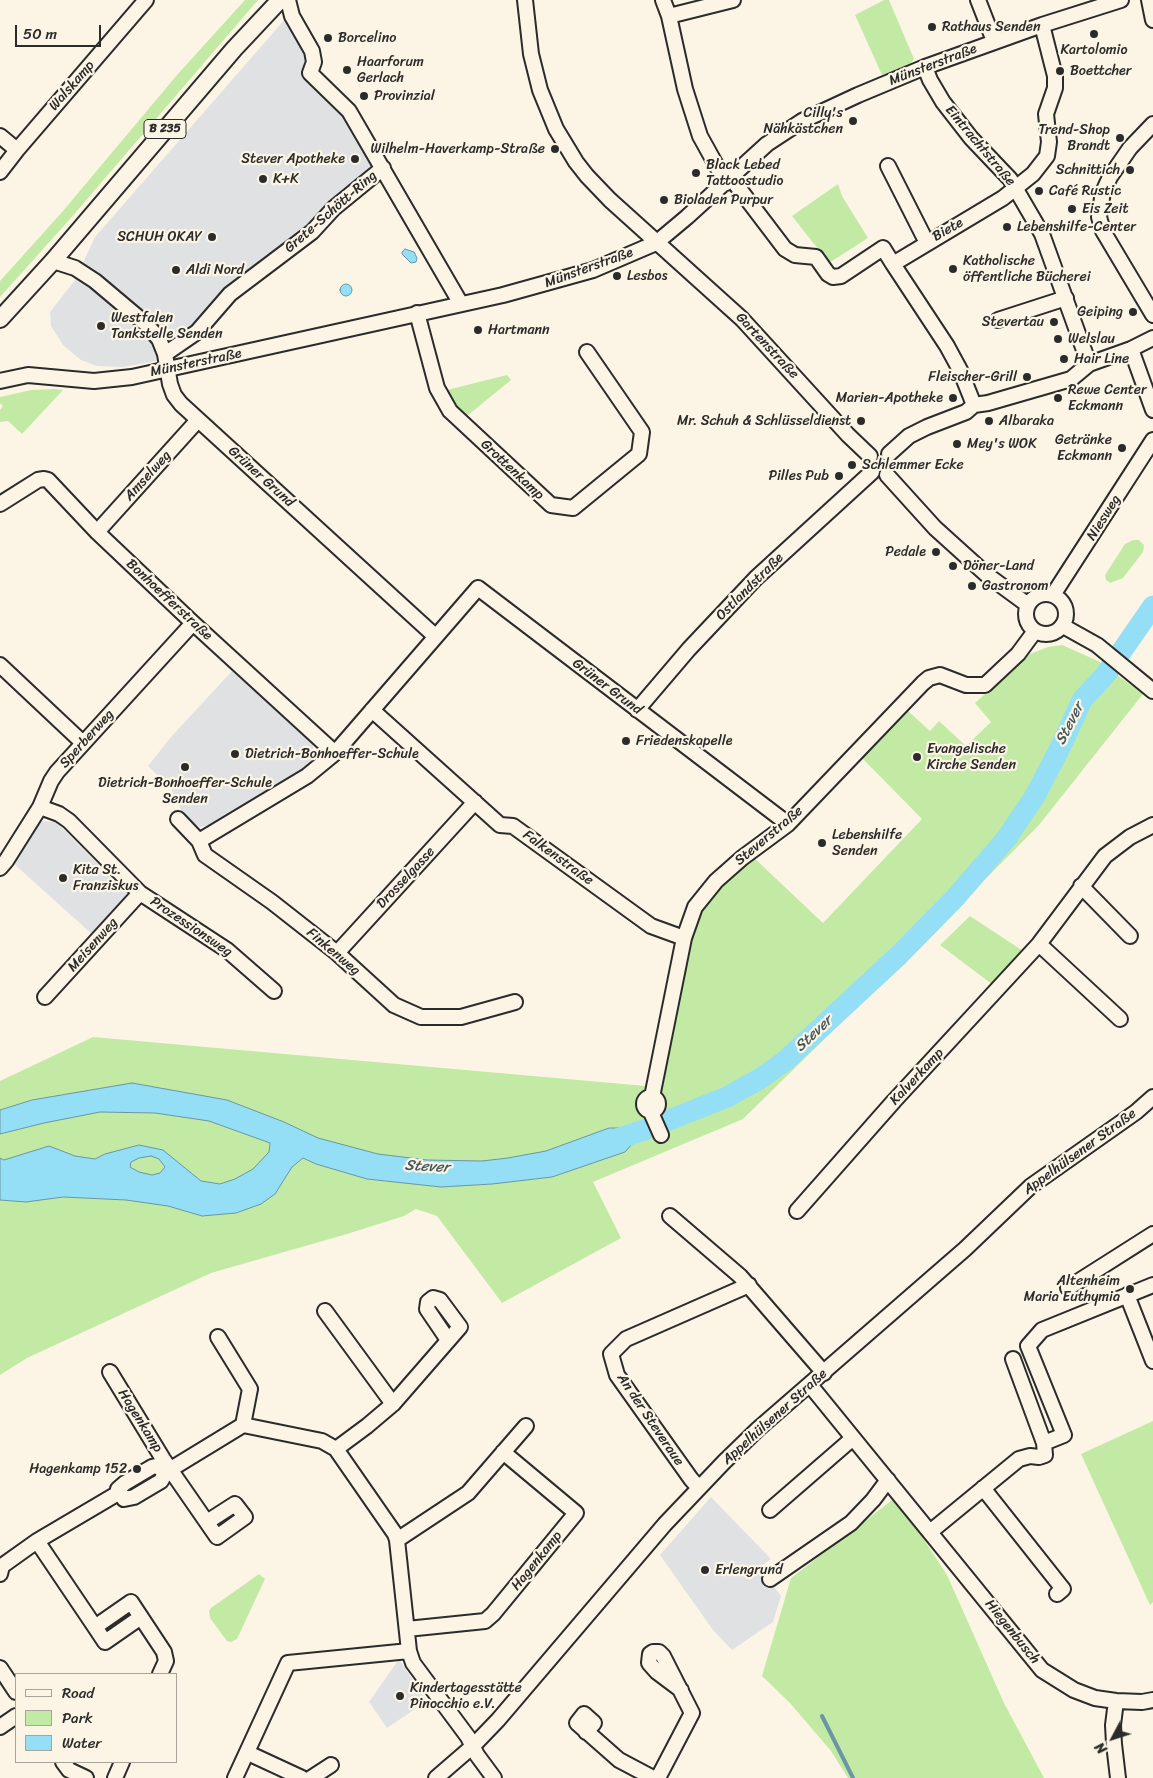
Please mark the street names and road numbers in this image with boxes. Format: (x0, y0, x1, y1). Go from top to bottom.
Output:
street label: Münsterstraße (887, 41, 979, 89)
street label: Walskamp (46, 58, 98, 114)
street label: Eintrachtstraße (941, 102, 1019, 190)
road number: B 235 (144, 120, 186, 138)
street label: Grete-Schött-Ring (281, 167, 381, 257)
street label: Biete (930, 215, 966, 245)
street label: Münsterstraße (543, 244, 635, 292)
street label: Gartenstraße (732, 309, 802, 383)
street label: Münsterstraße (149, 345, 243, 381)
street label: Grottenkamp (477, 436, 547, 504)
street label: Grüner Grund (225, 443, 297, 511)
street label: Amselweg (121, 448, 175, 504)
street label: Niesweg (1083, 492, 1125, 544)
street label: Ostlandstraße (713, 550, 787, 624)
street label: Bonhoefferstraße (122, 556, 216, 644)
street label: Grüner Grund (569, 655, 645, 719)
street label: Sperberweg (56, 706, 118, 772)
street label: Steverstraße (732, 803, 806, 869)
street label: Falkenstraße (519, 827, 597, 889)
street label: Drosselgasse (373, 844, 439, 912)
street label: Prozessionsweg (147, 893, 235, 961)
street label: Meisenweg (64, 914, 122, 976)
street label: Finkenweg (303, 925, 363, 979)
street label: Kalverkamp (886, 1045, 948, 1109)
street label: Appelhülsener Straße (1020, 1105, 1140, 1199)
street label: Appelhülsener Straße (719, 1366, 831, 1468)
street label: An der Steveraue (613, 1371, 687, 1469)
street label: Hagenkamp (114, 1386, 166, 1456)
street label: Hagenkamp (508, 1528, 566, 1594)
street label: Hiegenbusch (981, 1596, 1043, 1668)

